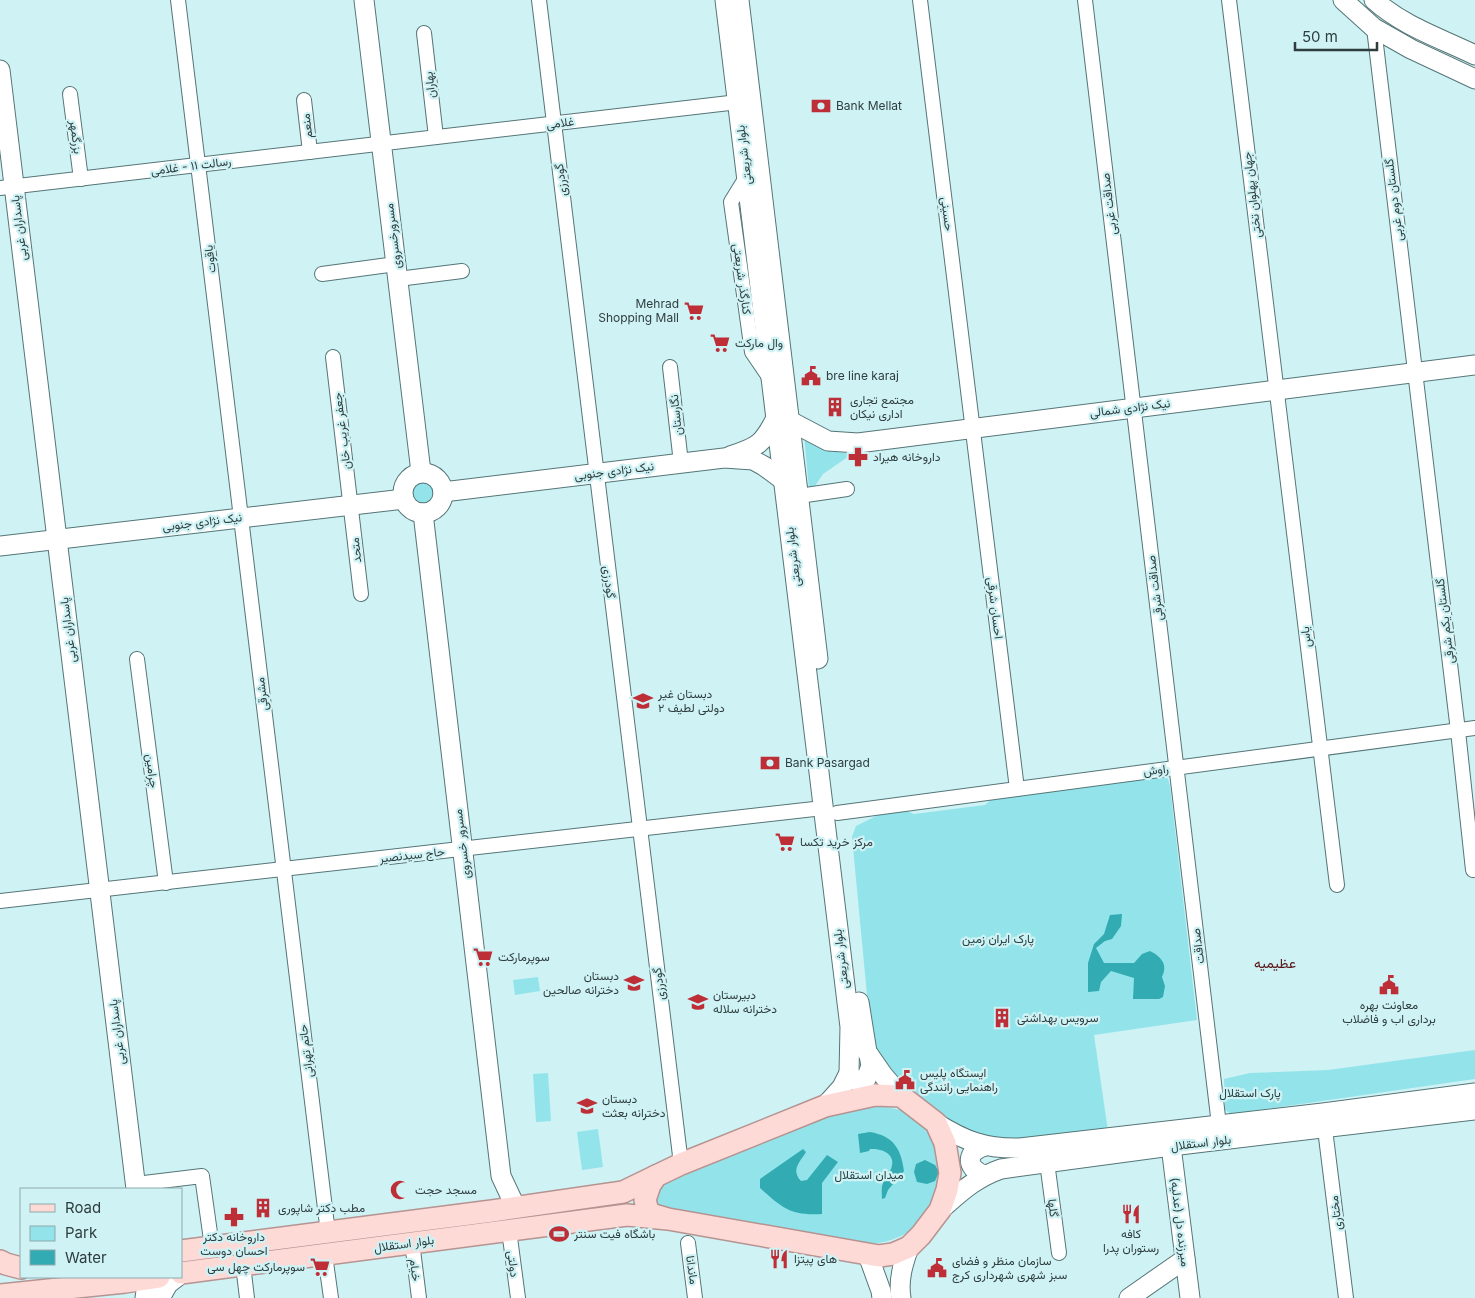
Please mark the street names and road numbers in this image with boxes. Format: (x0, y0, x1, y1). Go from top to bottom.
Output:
street label: بهاران (420, 71, 440, 99)
street label: منعم (298, 113, 316, 139)
street label: غلامی (545, 113, 575, 133)
street label: بزرگمهر (66, 118, 86, 155)
street label: بلوار شریعتی (732, 124, 756, 186)
street label: جهان پهلوان تختی (1239, 151, 1265, 239)
street label: رسالت ۱۱ - غلامی (150, 153, 232, 179)
street label: گلستان دوم غربی (1381, 158, 1407, 242)
street label: گودرزی (551, 163, 571, 197)
street label: صداقت غربی (1097, 172, 1121, 236)
street label: پاسداران غربی (7, 194, 31, 262)
street label: حسینی (937, 196, 957, 232)
street label: مسرورخسروی (381, 202, 405, 270)
street label: کنارگذر شریعتی (729, 242, 755, 316)
street label: یاقوت (200, 244, 220, 274)
street label: جعفر غریب خان (329, 392, 355, 470)
street label: نگارستان (666, 394, 686, 436)
street label: نیک نژادی شمالی (1089, 395, 1171, 421)
street label: نیک نژادی جنوبی (573, 458, 655, 484)
street label: نیک نژادی جنوبی (161, 509, 243, 535)
street label: بلوار شریعتی (781, 526, 805, 588)
street label: متحد (347, 537, 364, 563)
street label: صداقت شرقی (1143, 554, 1167, 622)
street label: گودرزی (599, 565, 619, 599)
street label: احسان شرقی (983, 576, 1007, 640)
street label: گلستان یکم شرقی (1432, 577, 1458, 665)
street label: پاسداران غربی (56, 596, 80, 664)
street label: یاس (1297, 625, 1315, 648)
street label: مشرقی (252, 676, 272, 712)
street label: چرامین (142, 753, 162, 789)
street label: راوش (1142, 761, 1170, 779)
street label: مسرور خسروی (450, 808, 474, 880)
street label: حاج سیدنصیر (377, 844, 446, 868)
street label: صداقت (1188, 927, 1207, 965)
street label: بلوار شریعتی (829, 928, 853, 990)
street label: گودرزی (649, 967, 669, 1001)
street label: پاسداران غربی (105, 998, 129, 1066)
street label: حاتم تهرانی (295, 1024, 317, 1078)
street label: بلوار استقلال (1170, 1131, 1232, 1155)
street label: میرزنده دل (عدلیه) (1167, 1176, 1193, 1268)
street label: مختاری (1326, 1195, 1346, 1231)
street label: گلها (1044, 1198, 1062, 1218)
street label: بلوار استقلال (373, 1232, 435, 1256)
street label: دولتی (503, 1250, 523, 1278)
street label: ماندانا (683, 1255, 702, 1285)
street label: خیام (406, 1258, 424, 1282)

